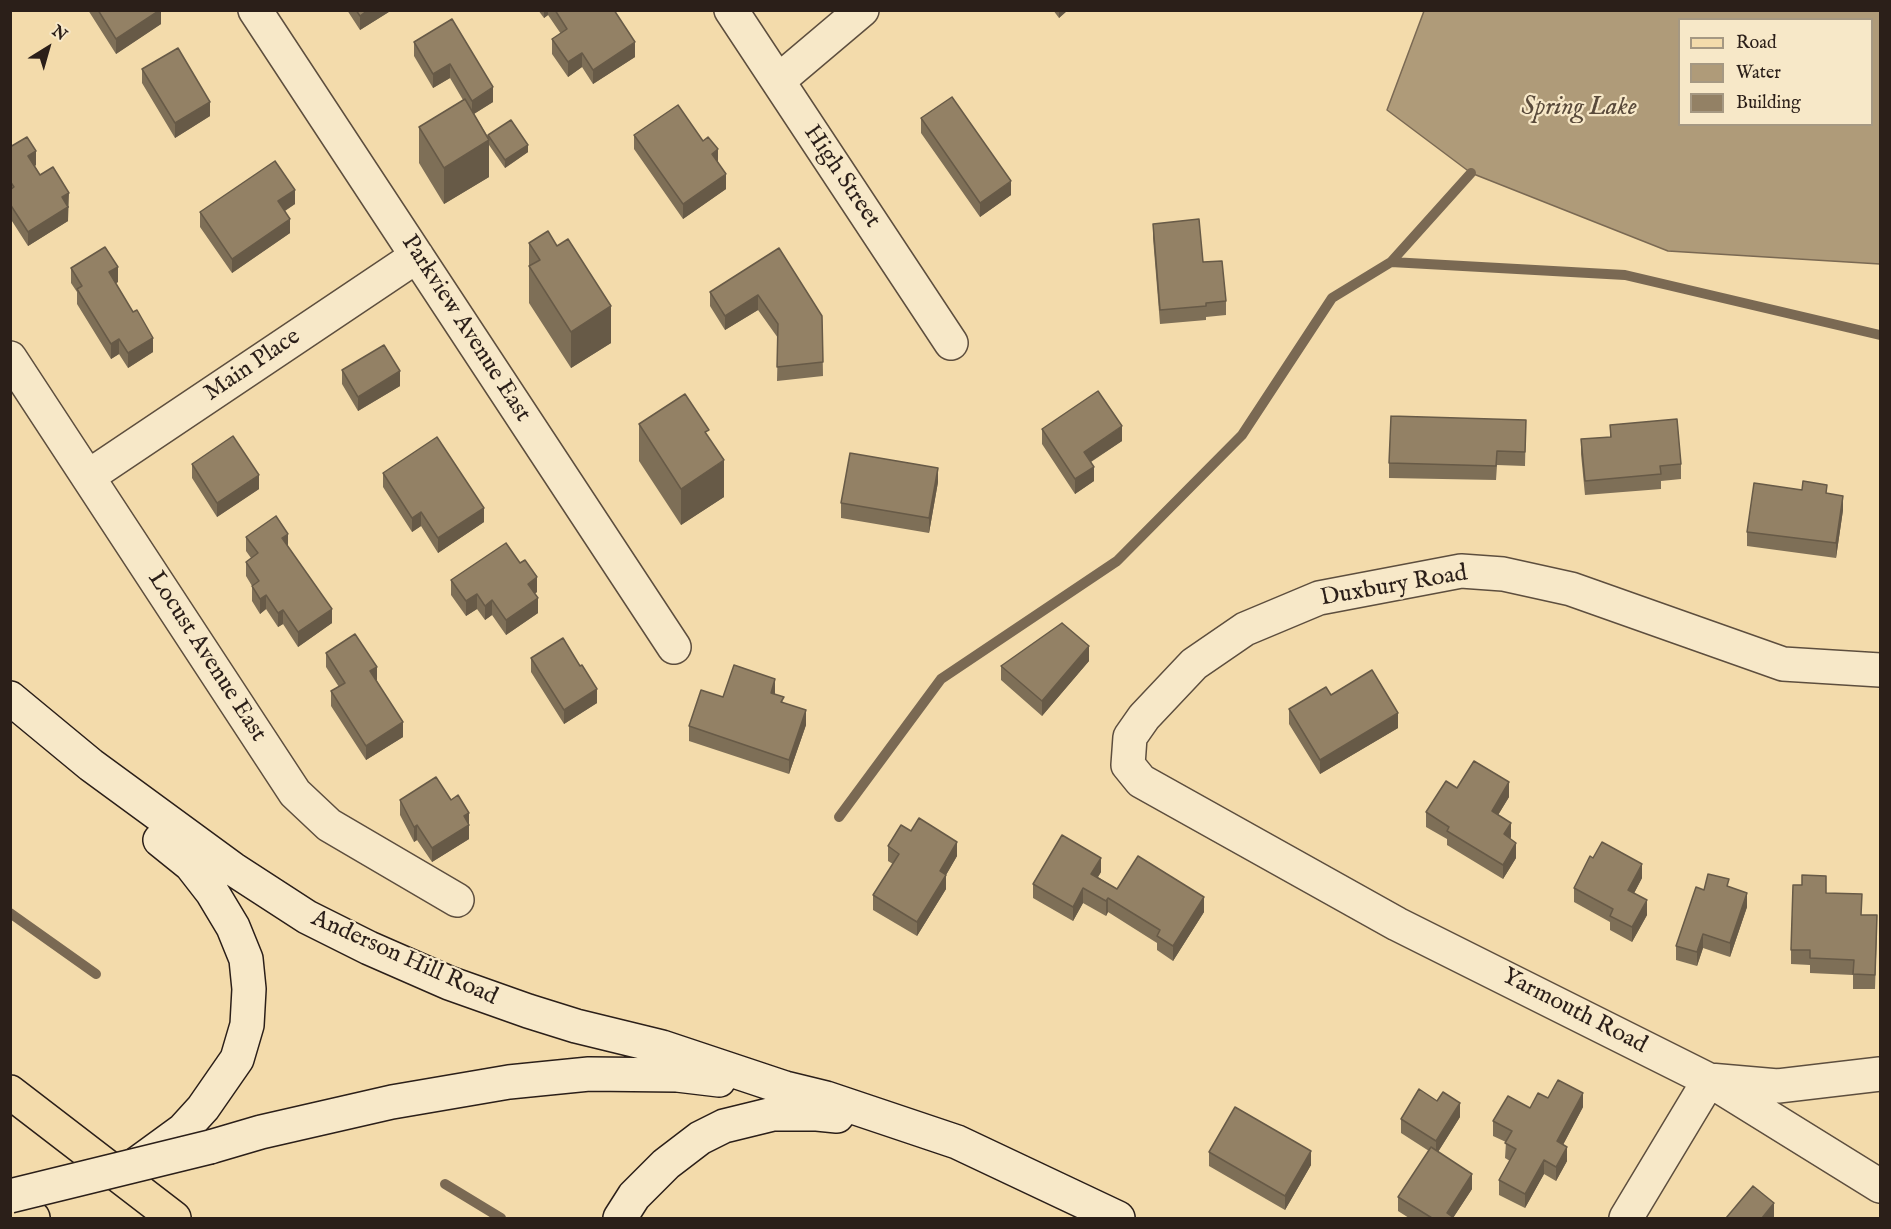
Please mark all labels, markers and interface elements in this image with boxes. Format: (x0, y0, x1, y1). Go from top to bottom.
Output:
north arrow (18, 18, 78, 78)
legend (1678, 18, 1873, 126)
text: N (47, 21, 70, 46)
text: Road (1736, 32, 1777, 55)
text: Water (1736, 62, 1781, 85)
text: Building (1736, 92, 1801, 115)
water label: Spring Lake (1521, 93, 1637, 125)
street label: High Street (796, 120, 886, 234)
street label: Parkview Avenue East (394, 230, 536, 428)
street label: Main Place (200, 323, 306, 409)
street label: Duxbury Road (1318, 560, 1470, 614)
street label: Locust Avenue East (140, 566, 272, 748)
street label: Anderson Hill Road (307, 905, 501, 1013)
street label: Yarmouth Road (1497, 963, 1651, 1061)

